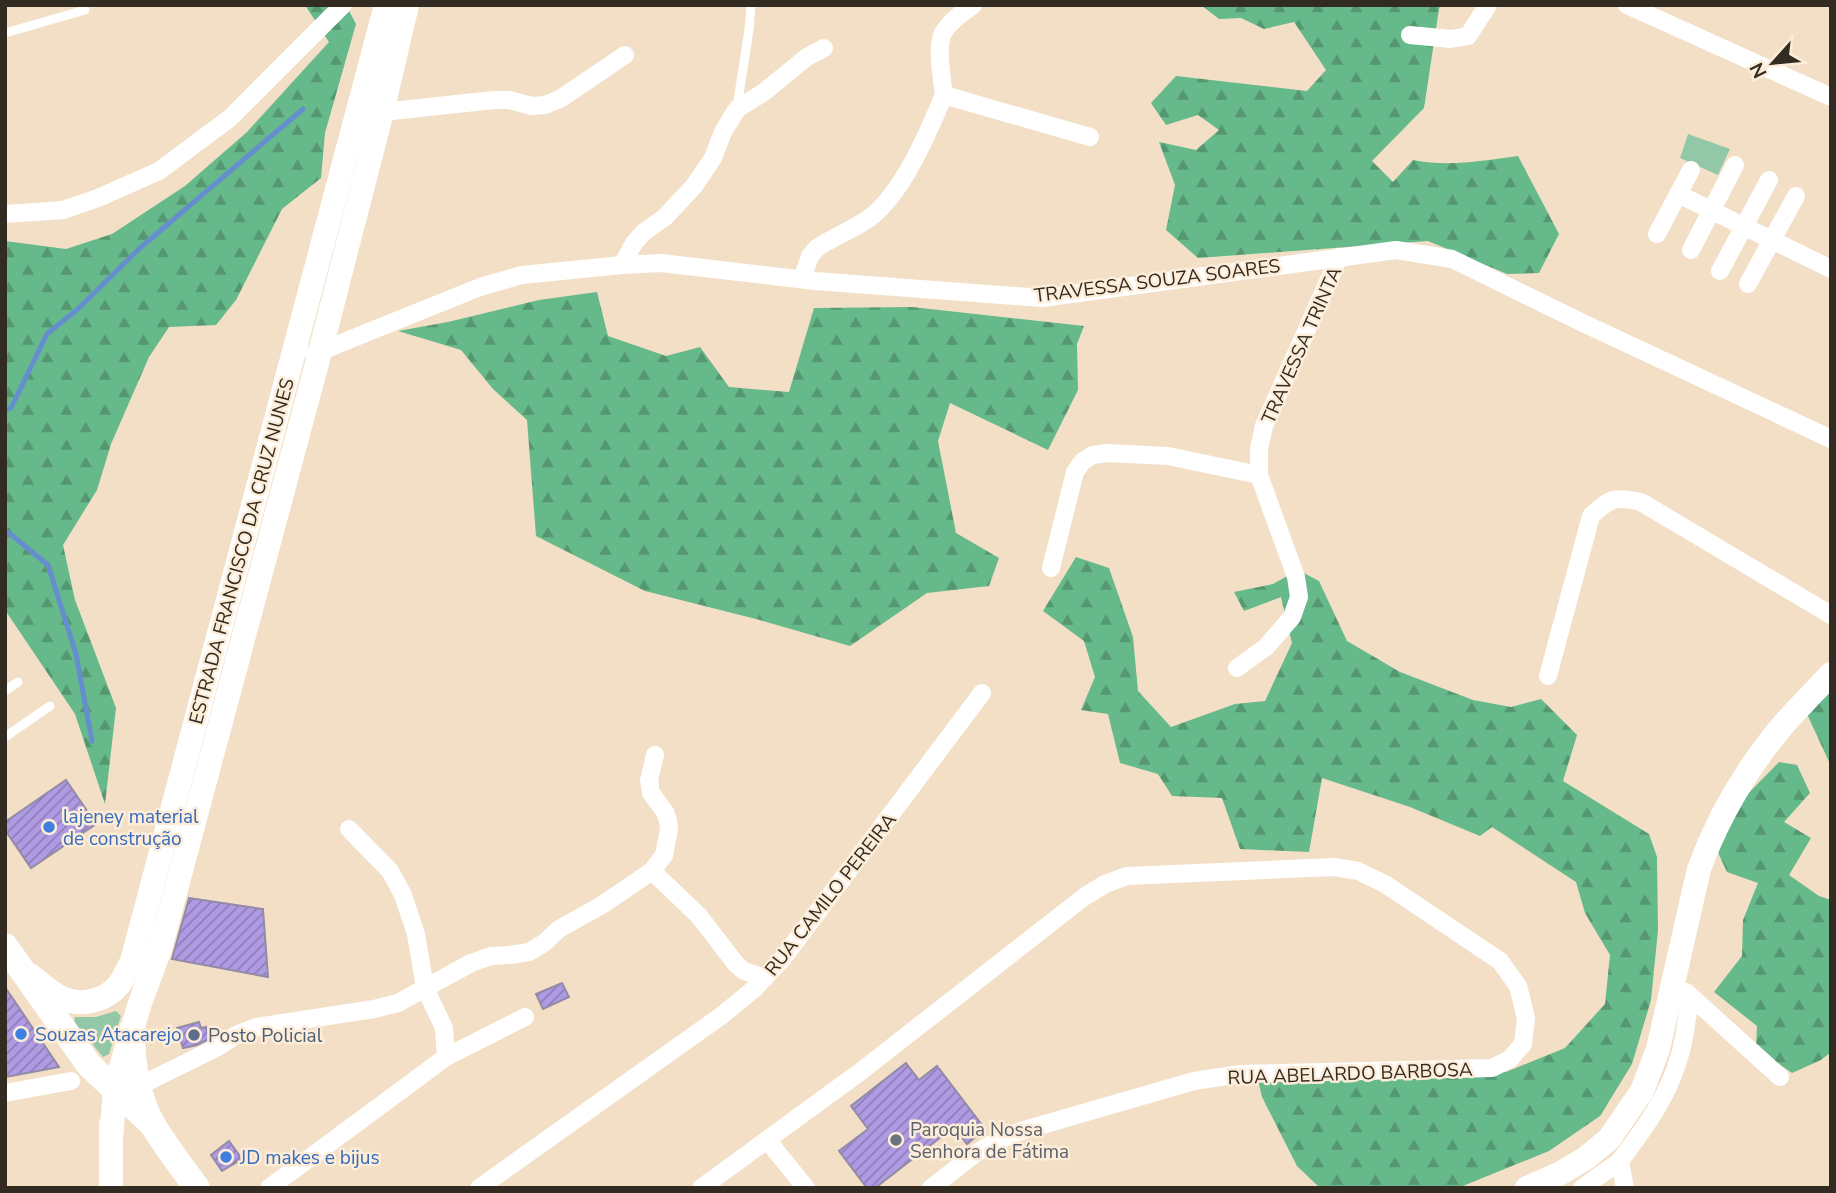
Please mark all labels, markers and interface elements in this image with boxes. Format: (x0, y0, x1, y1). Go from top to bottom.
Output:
north arrow (1738, 28, 1808, 98)
text: N (1744, 58, 1774, 83)
street label: TRAVESSA SOUZA SOARES (1033, 253, 1282, 309)
street label: TRAVESSA TRINTA (1256, 262, 1348, 428)
street label: ESTRADA FRANCISCO DA CRUZ NUNES (183, 375, 301, 727)
place label: lajeney material de construção (63, 804, 199, 852)
street label: RUA CAMILO PEREIRA (759, 808, 903, 981)
marker: lajeney material de construção (41, 819, 57, 835)
place label: Souzas Atacarejo (35, 1022, 182, 1048)
place label: Posto Policial (208, 1023, 323, 1049)
marker: Souzas Atacarejo (13, 1026, 29, 1042)
marker: Posto Policial (186, 1027, 202, 1043)
street label: RUA ABELARDO BARBOSA (1227, 1057, 1473, 1091)
place label: Paroquia Nossa Senhora de Fátima (910, 1117, 1069, 1165)
marker: Paroquia Nossa Senhora de Fátima (888, 1132, 904, 1148)
place label: JD makes e bijus (239, 1145, 380, 1171)
marker: JD makes e bijus (218, 1149, 234, 1165)

